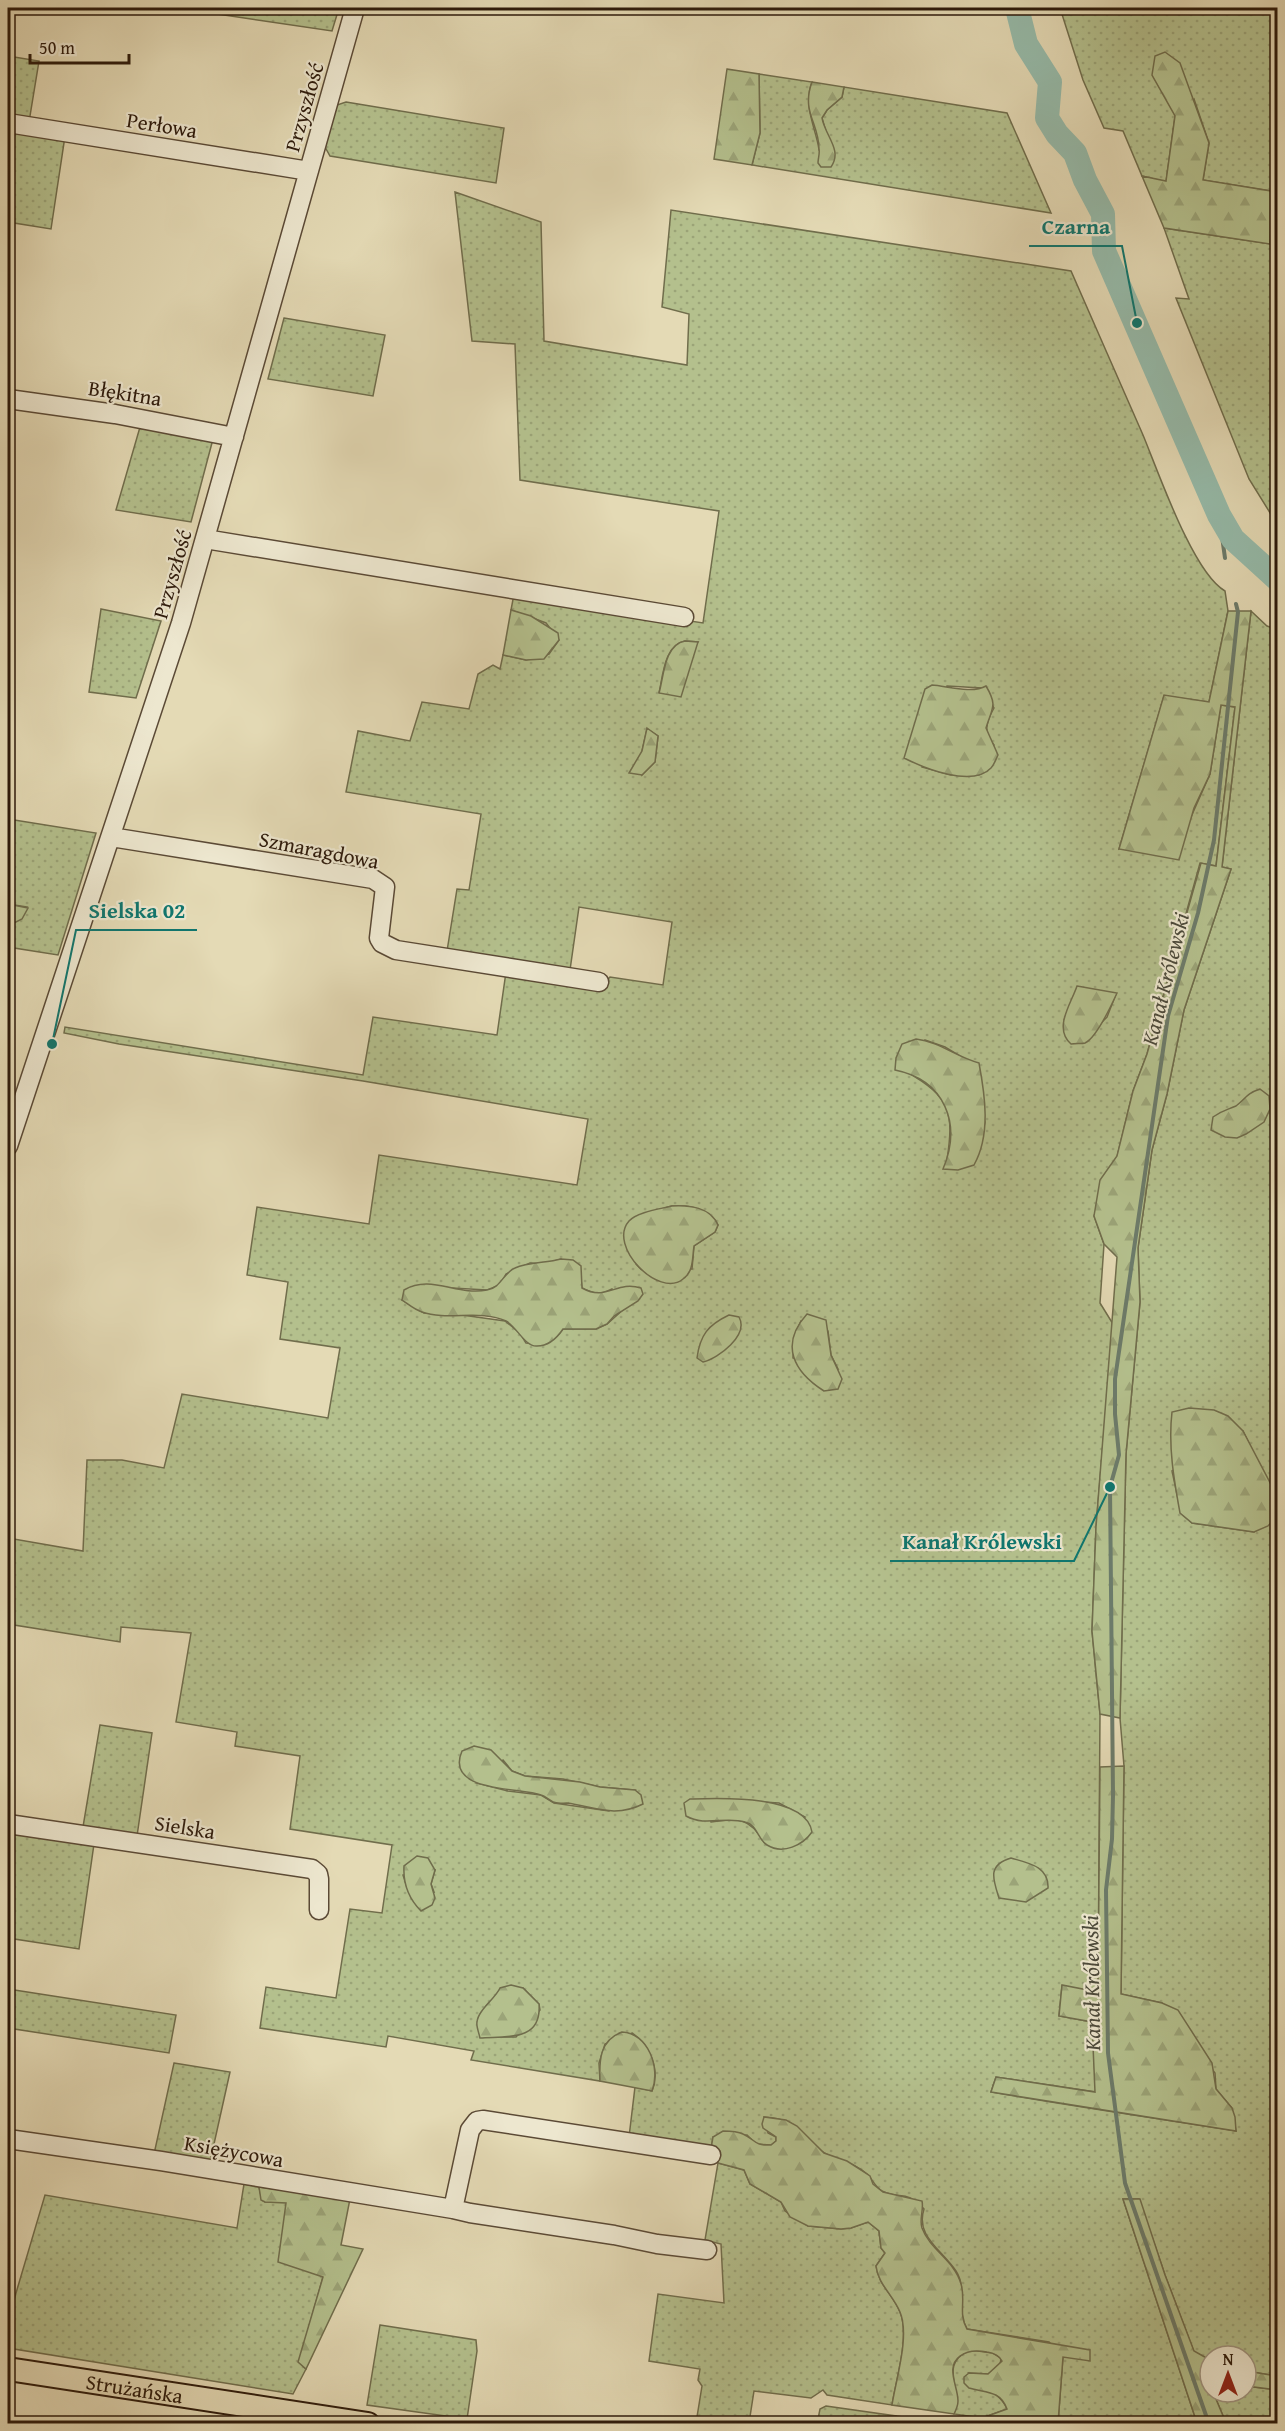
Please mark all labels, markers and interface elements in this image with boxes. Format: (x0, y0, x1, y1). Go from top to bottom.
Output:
scale bar (30, 27, 129, 65)
text: 50 m (39, 34, 75, 61)
street label: Przyszłość (276, 59, 332, 155)
street label: Perłowa (125, 104, 199, 146)
callout: Czarna (1029, 206, 1122, 246)
text: Czarna (1042, 210, 1111, 242)
street label: Błękitna (86, 372, 164, 414)
street label: Przyszłość (144, 526, 200, 622)
street label: Szmaragdowa (256, 823, 382, 877)
callout: Sielska 02 (76, 890, 197, 930)
text: Sielska 02 (89, 894, 185, 926)
water label: Kanał Królewski (1133, 909, 1197, 1050)
callout: Kanał Królewski (890, 1521, 1074, 1561)
text: Kanał Królewski (902, 1525, 1062, 1557)
street label: Sielska (153, 1807, 218, 1847)
water label: Kanał Królewski (1074, 1915, 1108, 2052)
street label: Księżycowa (182, 2127, 286, 2175)
north arrow (1198, 2344, 1258, 2404)
text: N (1223, 2347, 1234, 2371)
street label: Strużańska (84, 2366, 185, 2411)

